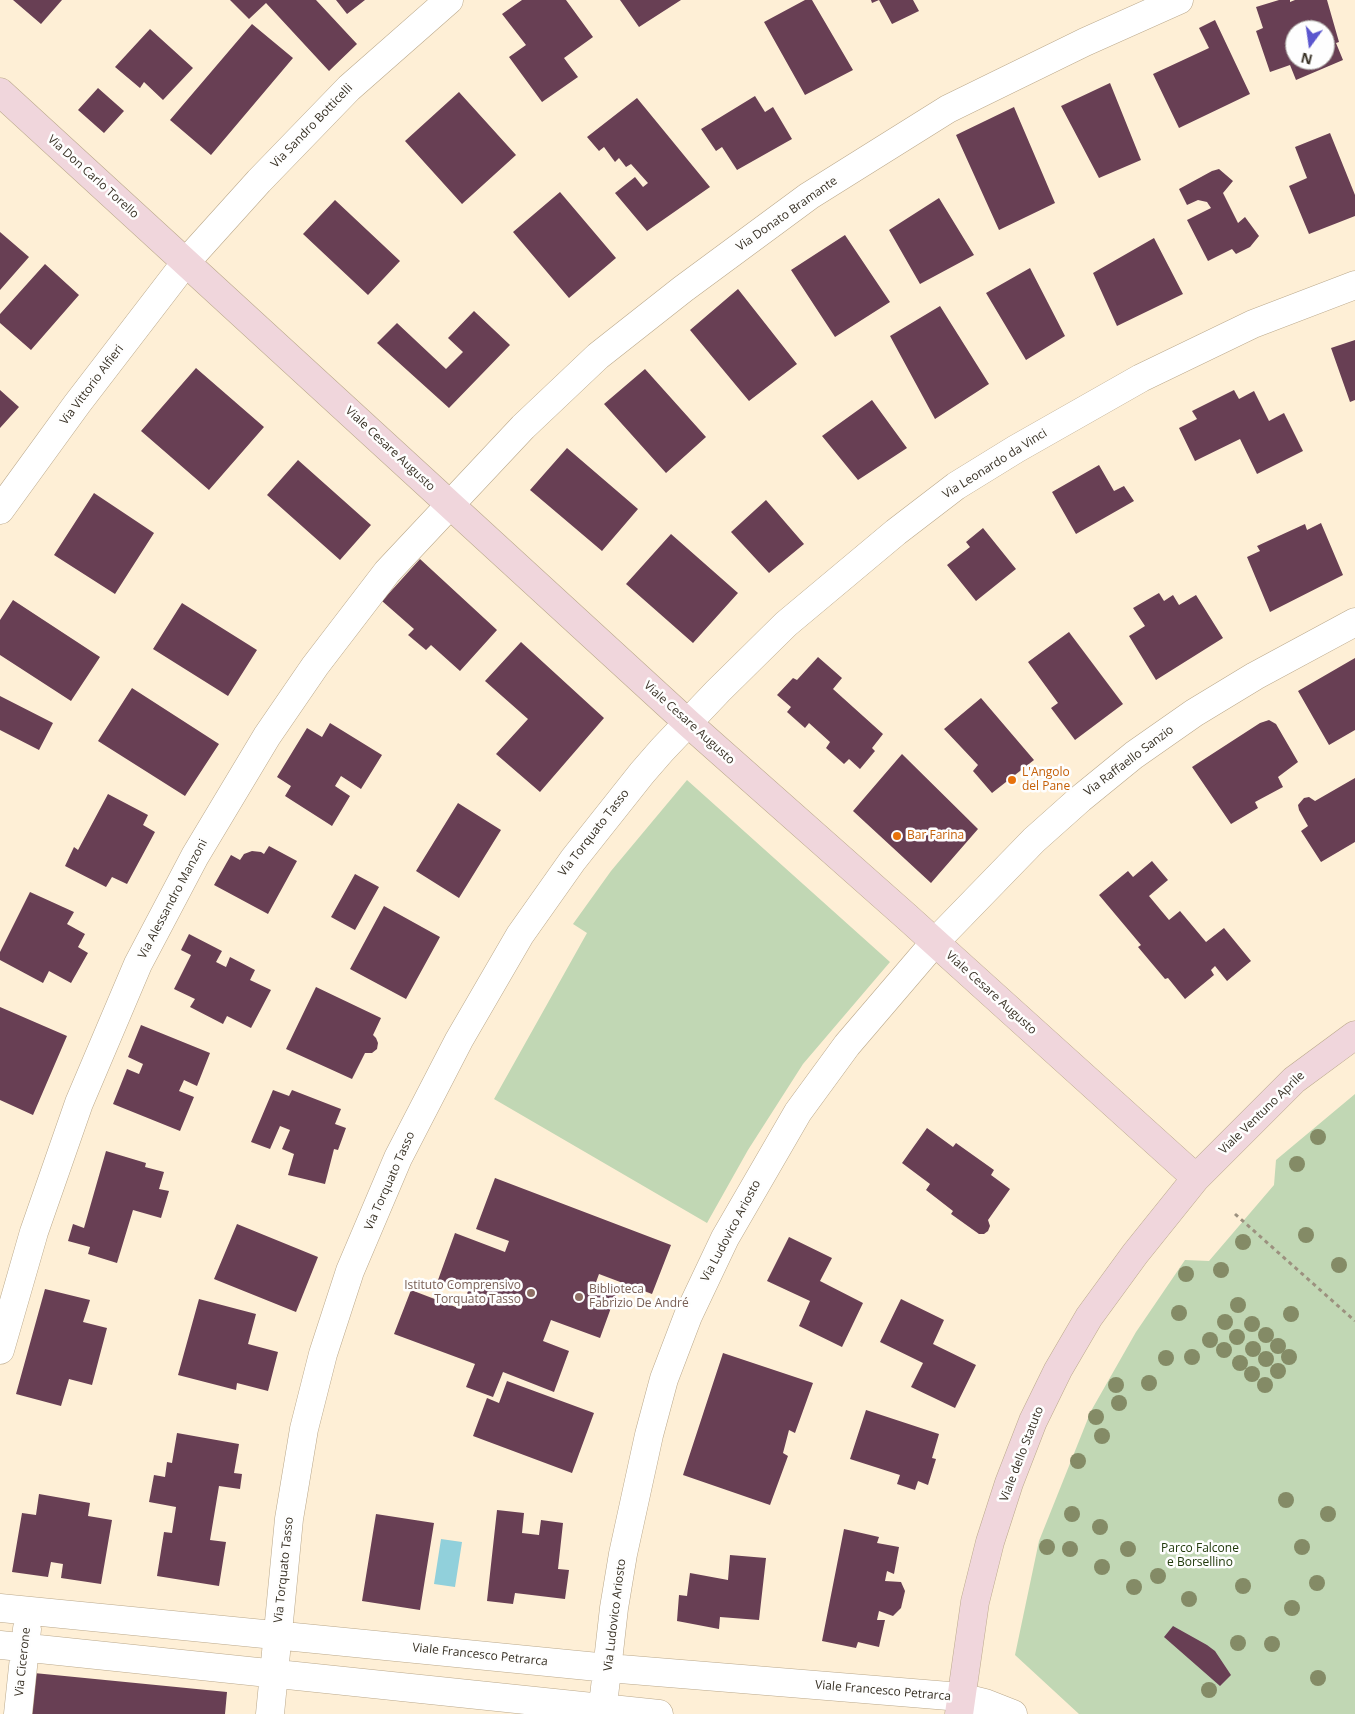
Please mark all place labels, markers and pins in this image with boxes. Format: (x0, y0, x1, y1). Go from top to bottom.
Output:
place label: L'Angolo del Pane (1022, 766, 1070, 794)
marker: L'Angolo del Pane (1006, 774, 1018, 786)
place label: Bar Farina (907, 829, 964, 843)
marker: Bar Farina (891, 830, 903, 842)
place label: Istituto Comprensivo Torquato Tasso (404, 1279, 521, 1307)
place label: Biblioteca Fabrizio De André (589, 1283, 689, 1311)
marker: Istituto Comprensivo Torquato Tasso (525, 1287, 537, 1299)
marker: Biblioteca Fabrizio De André (573, 1291, 585, 1303)

